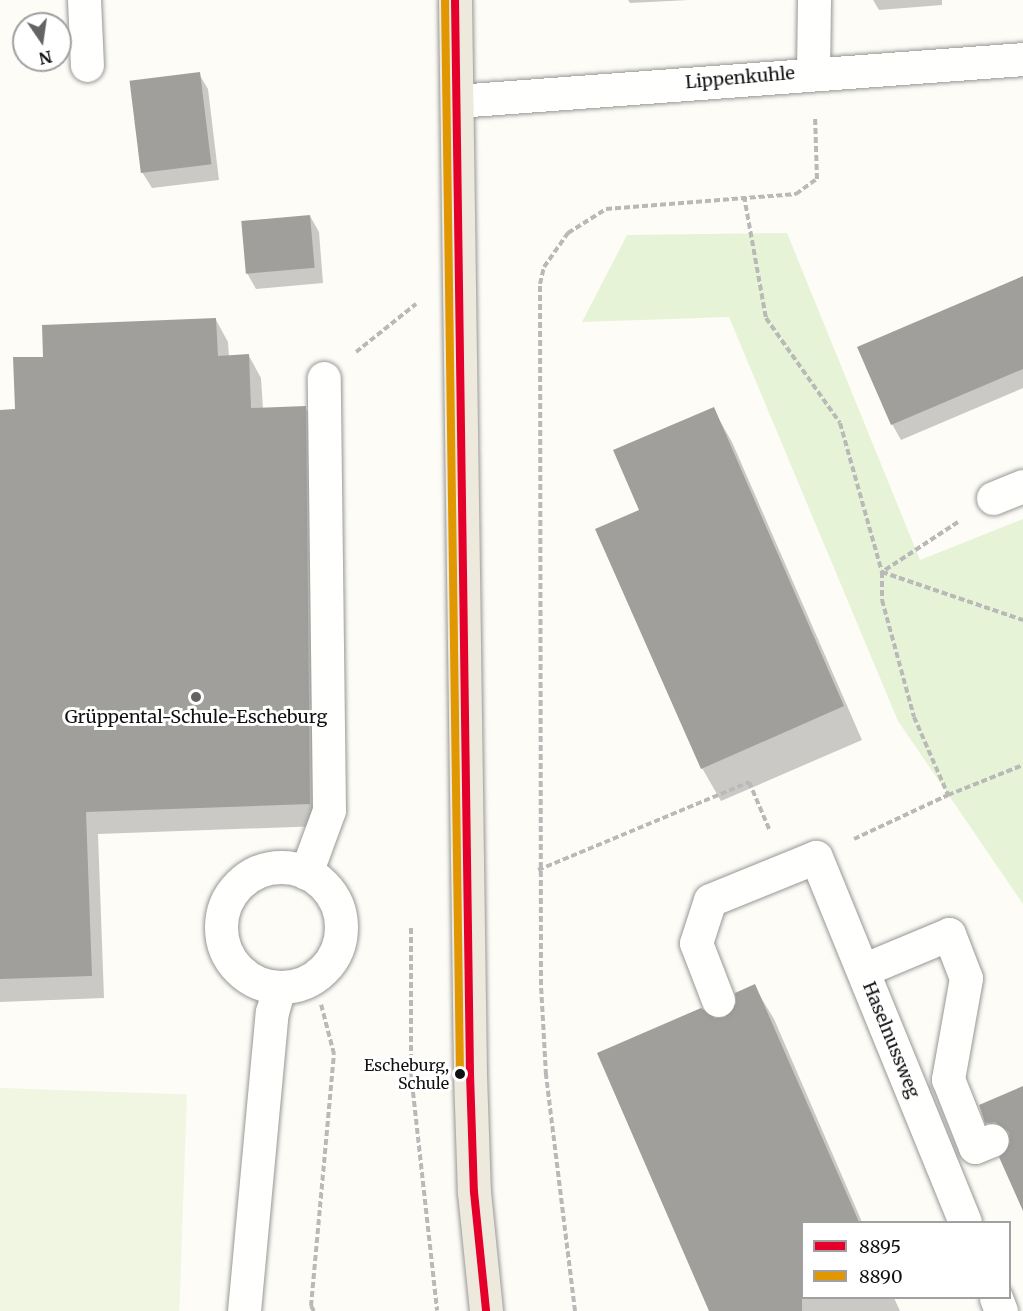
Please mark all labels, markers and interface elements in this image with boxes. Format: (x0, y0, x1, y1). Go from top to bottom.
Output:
north arrow (12, 12, 72, 72)
text: N (37, 46, 54, 69)
street label: Lippenkuhle (684, 62, 796, 94)
marker: Grüppental-Schule-Escheburg (189, 690, 203, 704)
place label: Grüppental-Schule-Escheburg (65, 706, 327, 728)
street label: Haselnussweg (858, 979, 924, 1101)
place label: Escheburg, Schule (364, 1055, 449, 1093)
marker: Escheburg, Schule (454, 1068, 466, 1080)
legend (801, 1221, 1011, 1299)
text: 8895 (859, 1235, 901, 1258)
text: 8890 (859, 1265, 903, 1288)

